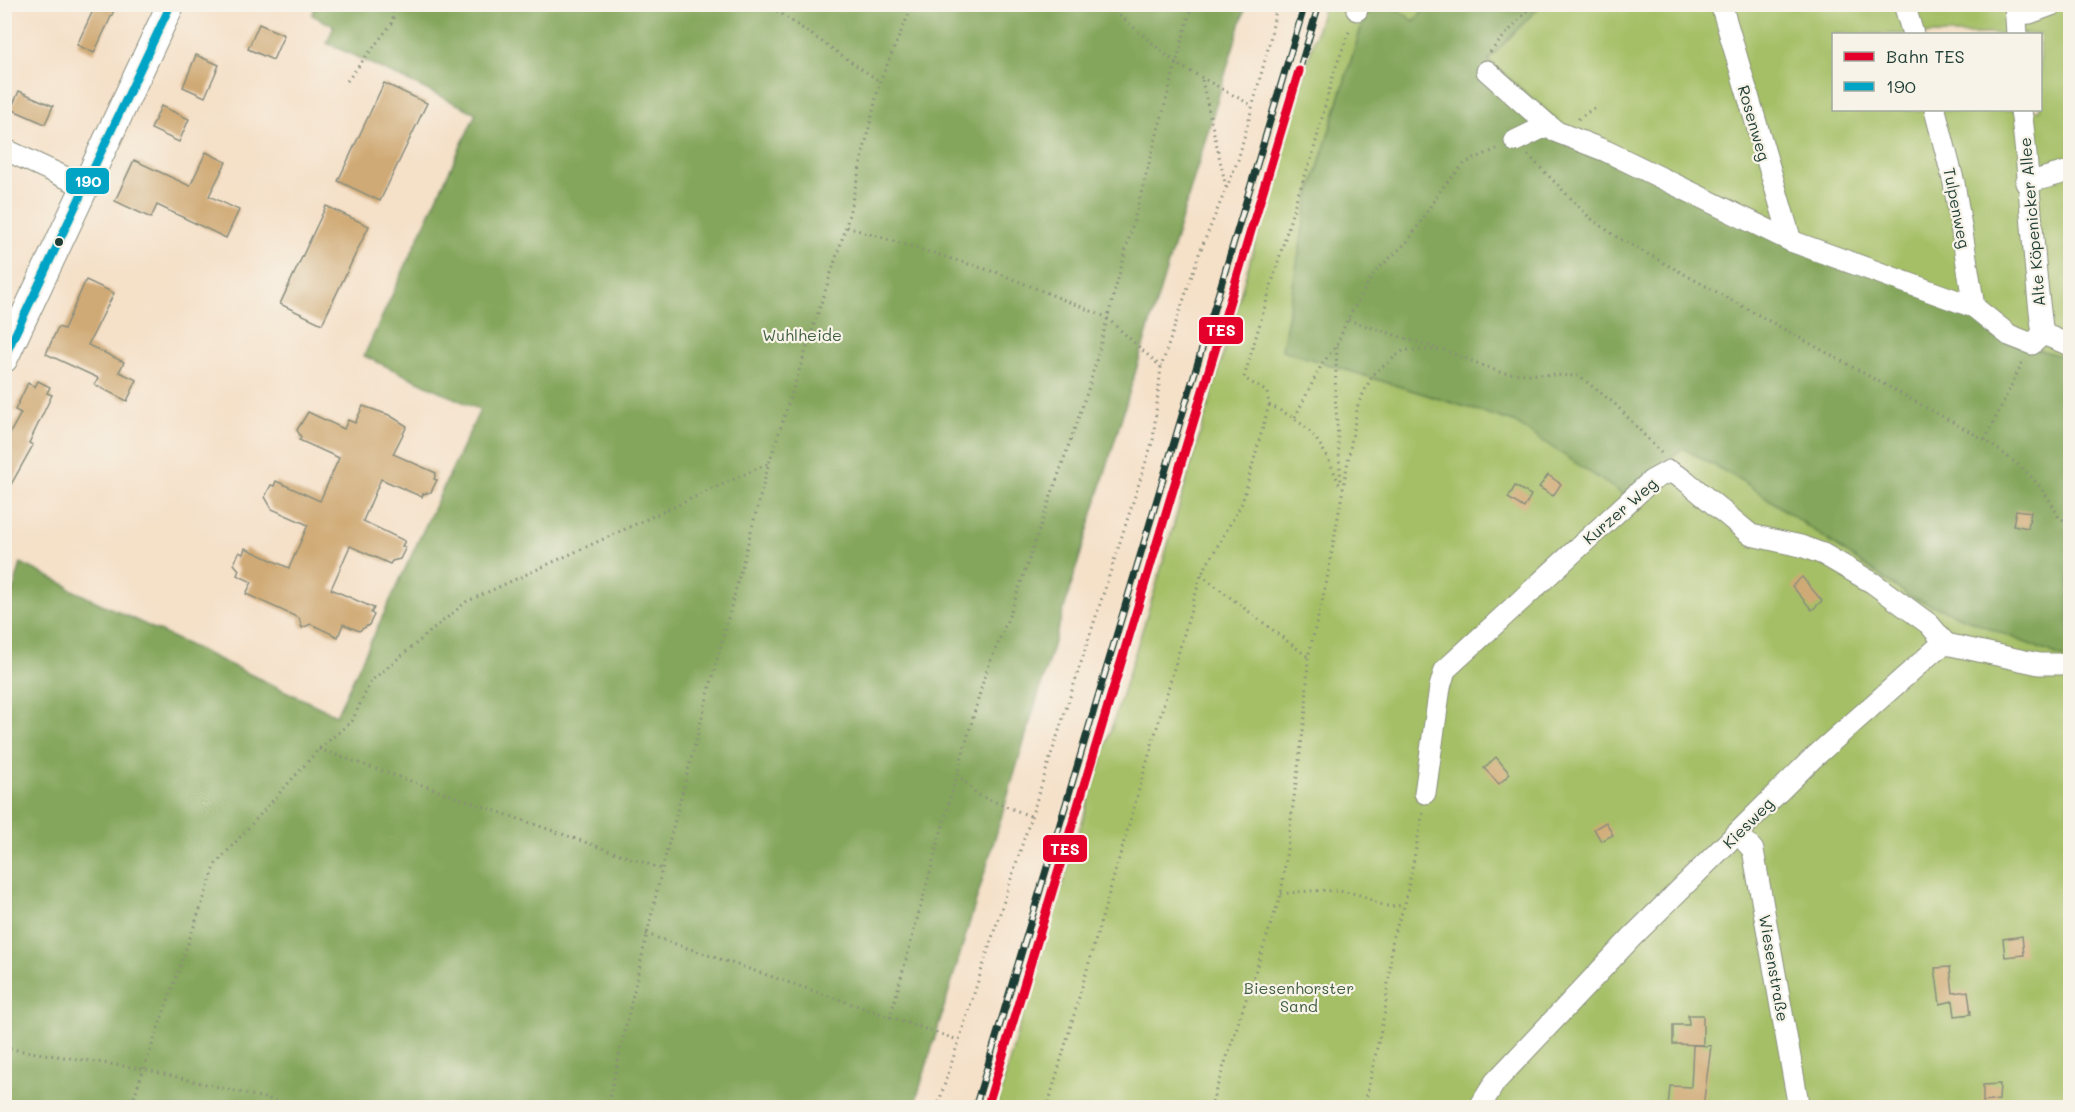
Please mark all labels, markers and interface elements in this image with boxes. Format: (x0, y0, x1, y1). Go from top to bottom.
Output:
legend (1832, 33, 2042, 111)
text: Bahn TES (1886, 44, 1965, 68)
text: 190 (1886, 74, 1916, 98)
street label: Rosenweg (1734, 83, 1775, 163)
street label: Alte Köpenicker Allee (2014, 137, 2049, 308)
street label: Tulpenweg (1939, 166, 1976, 250)
line badge: 190 (65, 167, 110, 195)
text: 190 (75, 170, 102, 191)
unlabelled marker (53, 236, 65, 248)
line badge: TES (1198, 316, 1244, 345)
text: TES (1206, 319, 1236, 340)
park label: Wuhlheide (762, 324, 842, 345)
street label: Kurzer Weg (1578, 473, 1661, 549)
street label: Kiesweg (1718, 793, 1778, 853)
line badge: TES (1042, 834, 1088, 863)
text: TES (1050, 838, 1080, 859)
street label: Wiesenstraße (1755, 913, 1794, 1023)
park label: Biesenhorster Sand (1244, 977, 1354, 1016)

